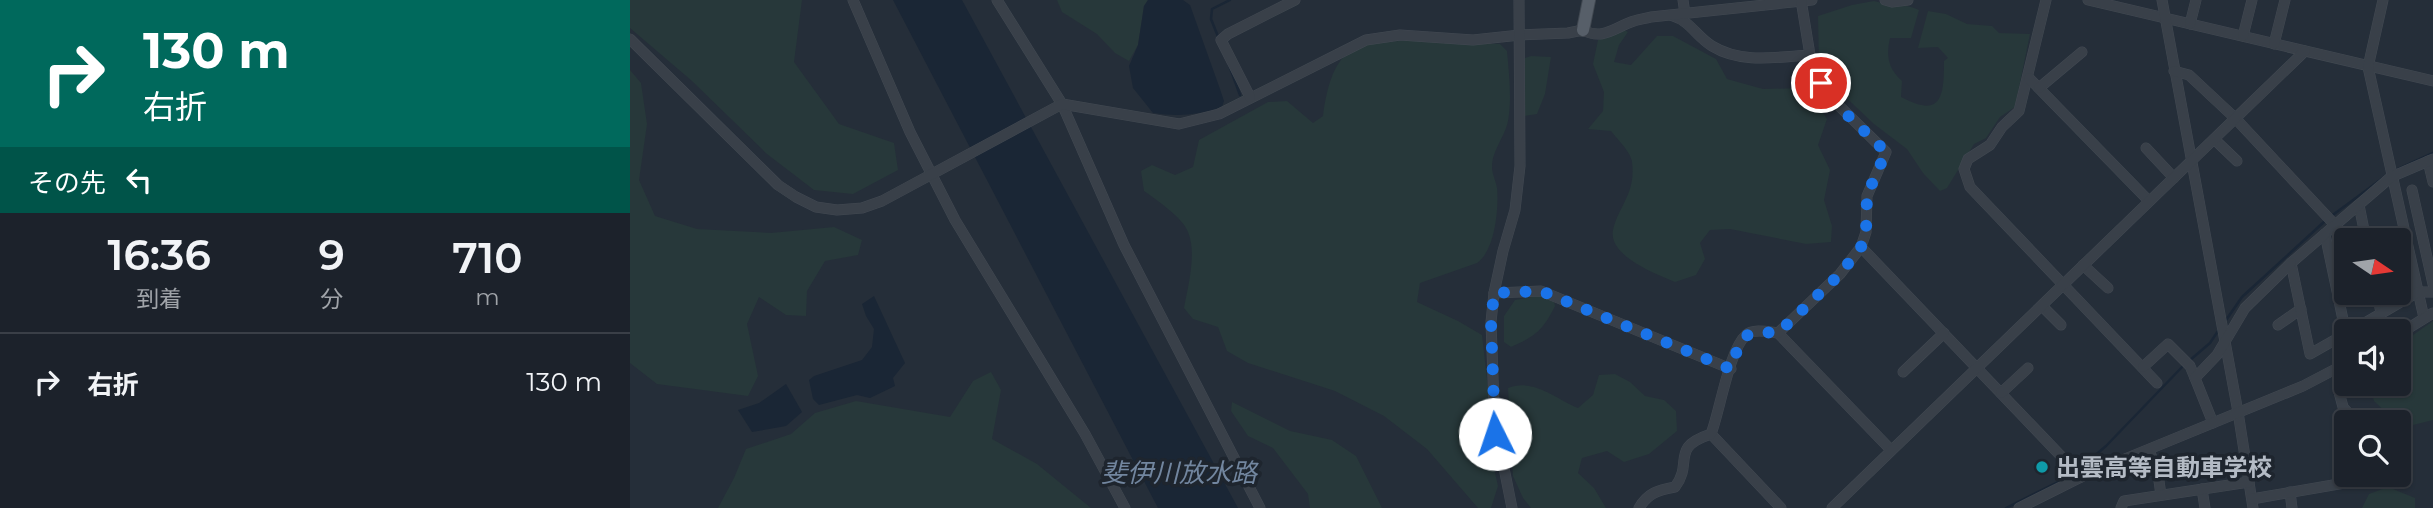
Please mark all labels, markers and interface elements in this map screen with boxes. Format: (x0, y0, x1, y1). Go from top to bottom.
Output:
text: 130 m (143, 21, 290, 80)
icon: right (28, 28, 119, 119)
pin (1791, 53, 1851, 113)
icon: arrive (1802, 64, 1840, 102)
text: 右折 (143, 87, 207, 126)
icon: left (120, 161, 158, 199)
text: その先 (28, 167, 106, 199)
north arrow (2334, 228, 2412, 304)
map controls (2334, 228, 2411, 487)
text: 16:36 (108, 229, 211, 281)
text: 9 (318, 229, 345, 281)
text: 710 (452, 232, 522, 284)
text: m (475, 283, 500, 311)
text: 到着 (136, 285, 182, 313)
text: 分 (320, 285, 343, 313)
button: sound (2334, 319, 2411, 396)
icon: right (28, 363, 66, 401)
text: 130 m (526, 366, 602, 398)
text: 右折 (87, 369, 139, 401)
position arrow (1458, 397, 1532, 471)
button: search (2334, 410, 2411, 487)
place label: 出雲高等自動車学校 (2056, 453, 2272, 482)
water label: 斐伊川放水路 (1101, 457, 1259, 489)
marker: 出雲高等自動車学校 (2034, 459, 2050, 475)

